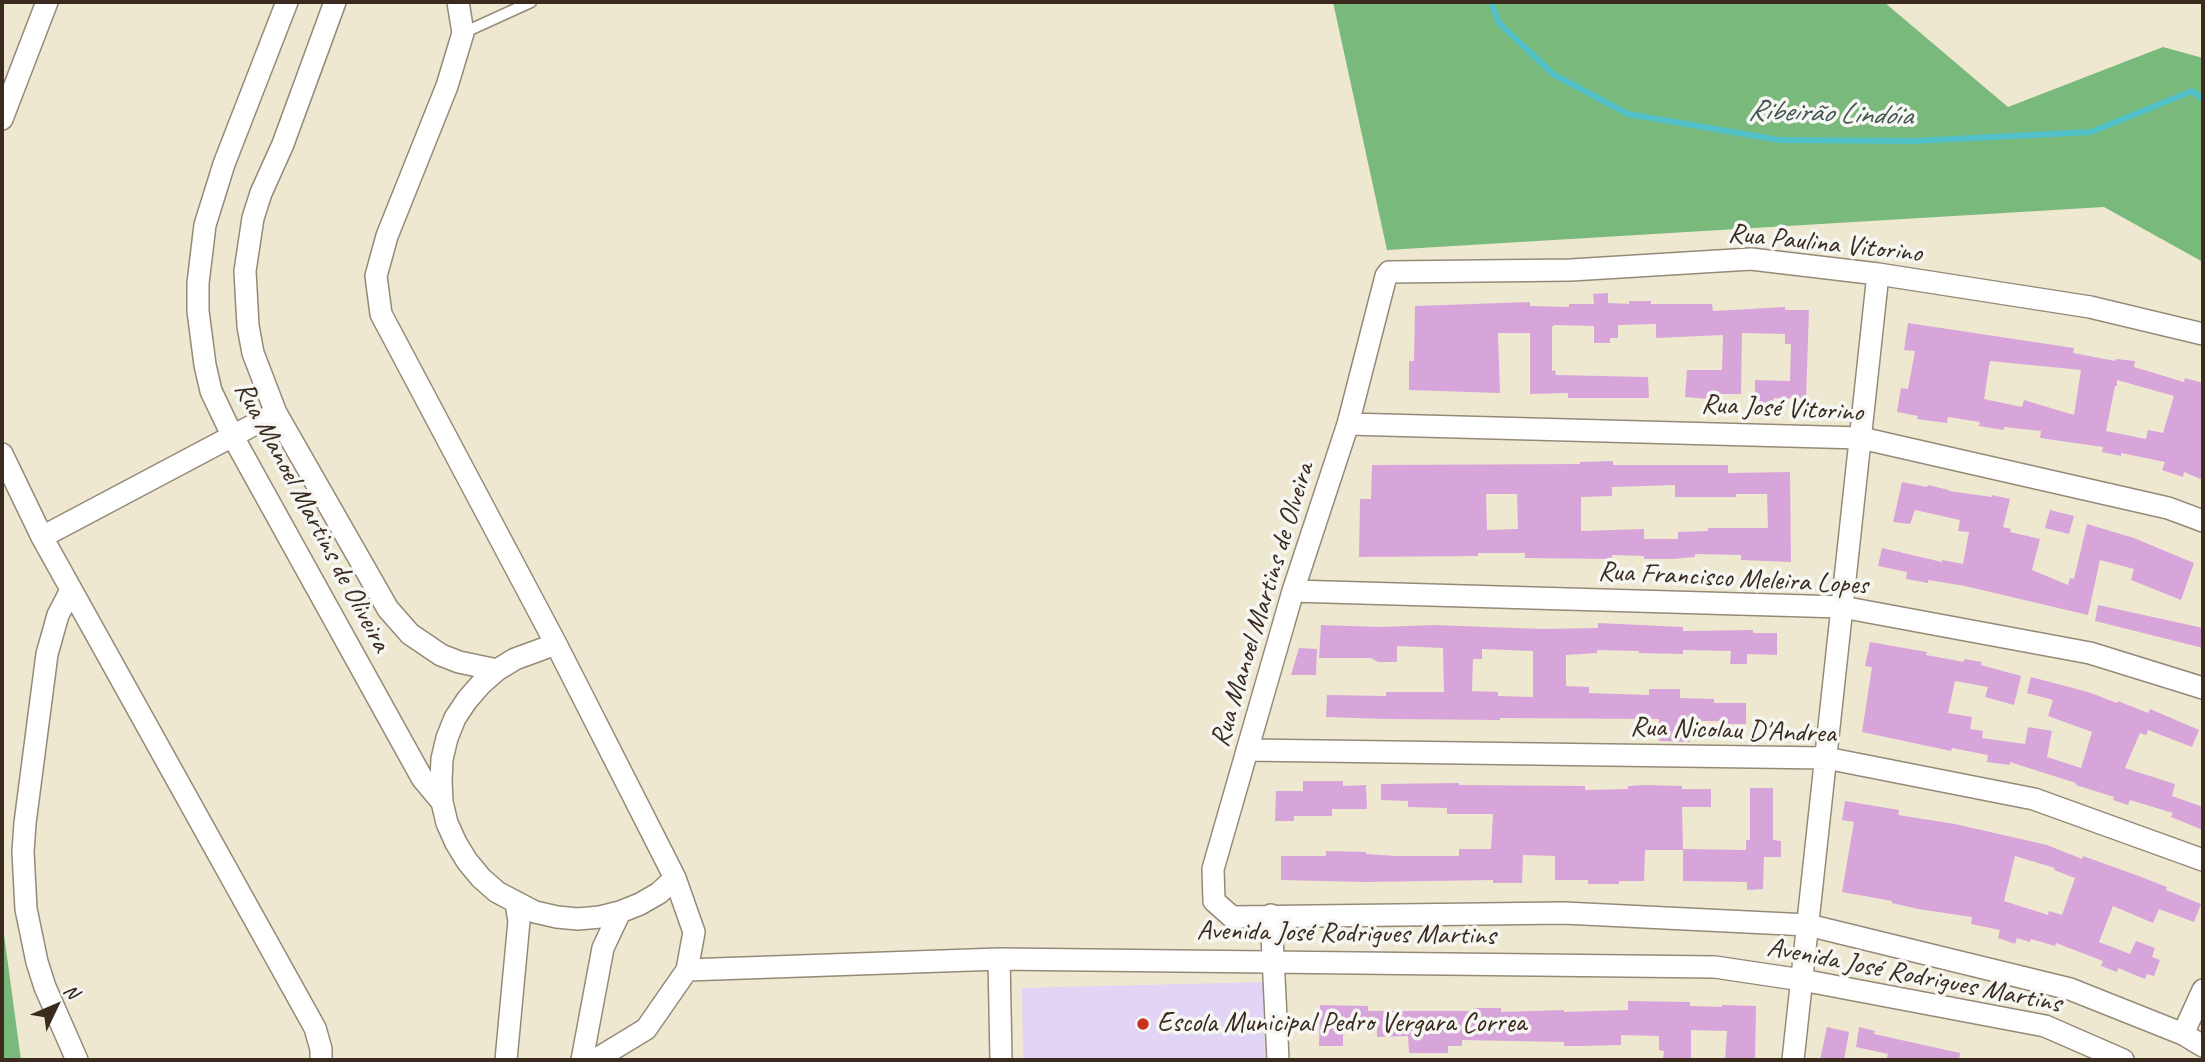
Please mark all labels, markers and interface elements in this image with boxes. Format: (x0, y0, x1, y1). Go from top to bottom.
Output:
water label: Ribeirão Lindóia (1747, 93, 1913, 135)
street label: Rua Paulina Vitorino (1727, 217, 1923, 271)
street label: Rua Manoel Martins de Oliveira (226, 376, 398, 658)
street label: Rua José Vitorino (1700, 388, 1864, 430)
street label: Rua Manoel Martins de Olveira (1204, 459, 1322, 751)
street label: Rua Francisco Meleira Lopes (1597, 555, 1869, 603)
street label: Rua Nicolau D'Andrea (1630, 711, 1836, 751)
street label: Avenida José Rodrigues Martins (1196, 915, 1496, 953)
street label: Avenida José Rodrigues Martins (1764, 931, 2064, 1021)
north arrow (21, 971, 91, 1041)
text: N (58, 979, 84, 1004)
place label: Escola Municipal Pedro Vergara Correa (1157, 1007, 1526, 1041)
marker: Escola Municipal Pedro Vergara Correa (1135, 1016, 1151, 1032)

